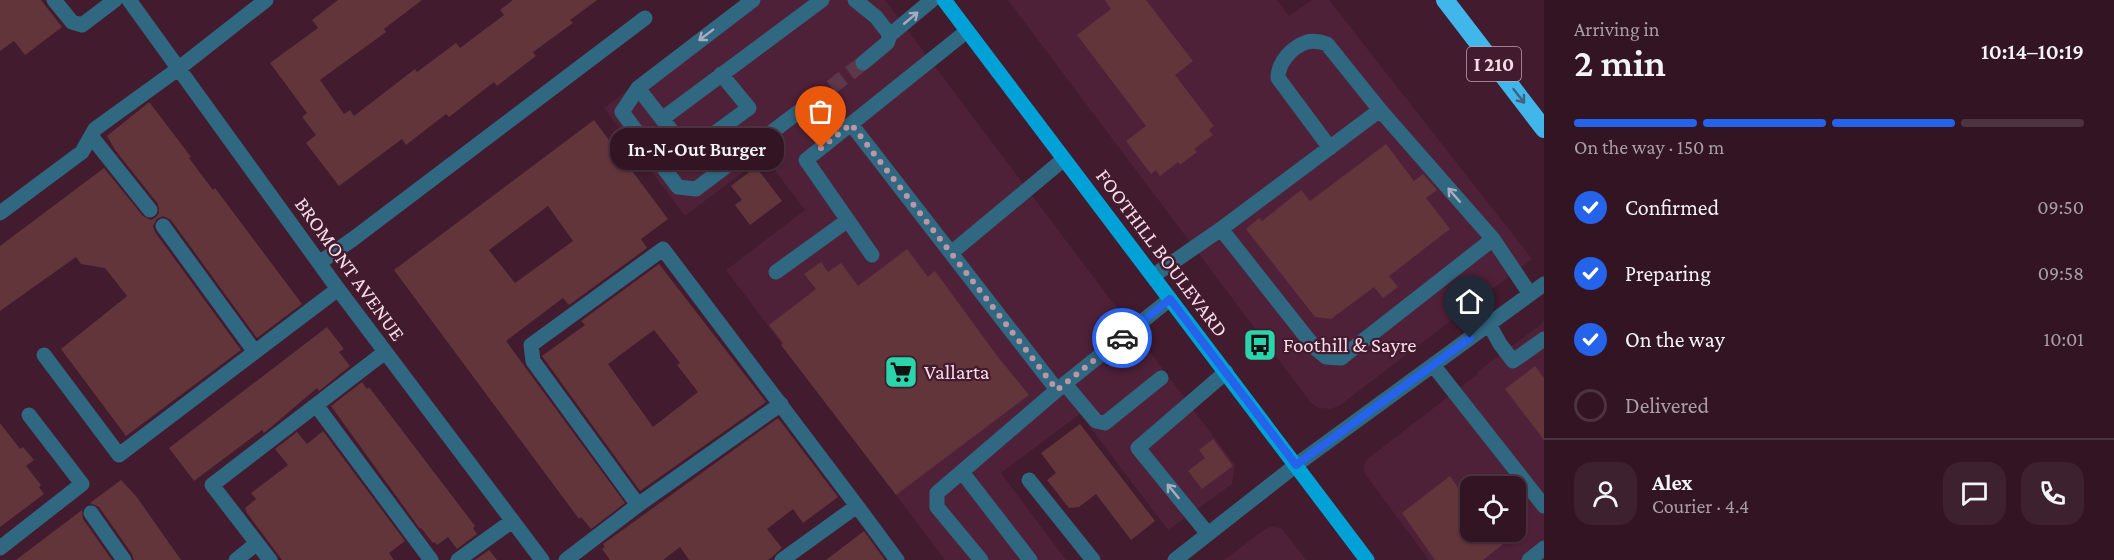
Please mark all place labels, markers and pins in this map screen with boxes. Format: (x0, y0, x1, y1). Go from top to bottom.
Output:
pin (795, 86, 846, 148)
callout: In-N-Out Burger (611, 127, 785, 169)
pin (1444, 276, 1495, 338)
bus stop icon: Foothill & Sayre (1242, 327, 1278, 363)
place label: Foothill & Sayre (1283, 333, 1416, 357)
supermarket icon: Vallarta (883, 354, 919, 390)
place label: Vallarta (924, 360, 990, 384)

